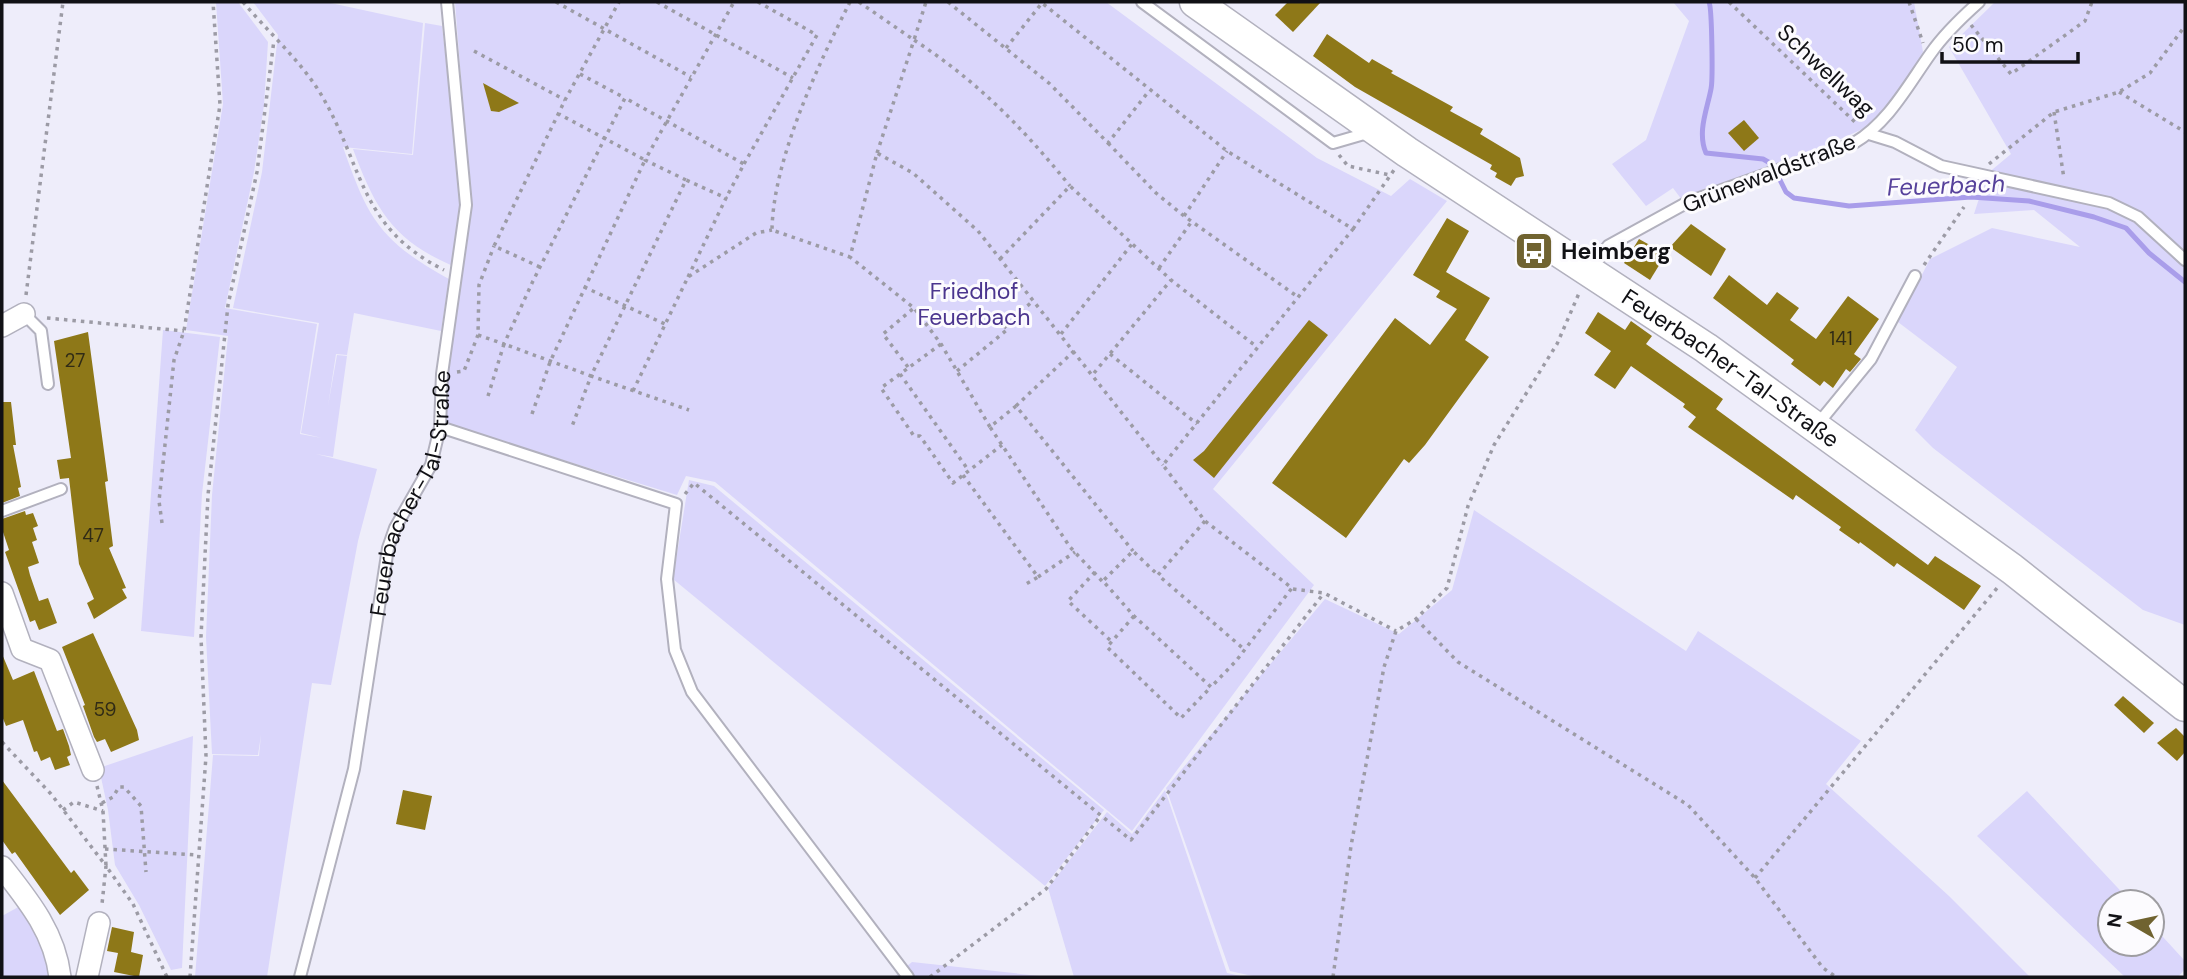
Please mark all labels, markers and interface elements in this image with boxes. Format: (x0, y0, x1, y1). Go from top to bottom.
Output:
street label: Schwellwag (1771, 17, 1881, 123)
scale bar (1942, 21, 2078, 65)
text: 50 m (1952, 31, 2003, 59)
street label: Grünewaldstraße (1678, 126, 1860, 220)
water label: Feuerbach (1887, 167, 2005, 203)
bus stop icon: Heimberg (1513, 230, 1555, 272)
place label: Heimberg (1561, 236, 1671, 266)
park label: Friedhof Feuerbach (918, 276, 1030, 332)
street label: Feuerbacher-Tal-Straße (1616, 282, 1845, 454)
house number: 141 (1829, 326, 1853, 351)
house number: 27 (65, 348, 85, 373)
street label: Feuerbacher-Tal-Straße (363, 369, 457, 618)
house number: 47 (82, 523, 104, 548)
house number: 59 (94, 697, 116, 722)
north arrow (2096, 888, 2166, 958)
text: N (2101, 912, 2128, 929)

